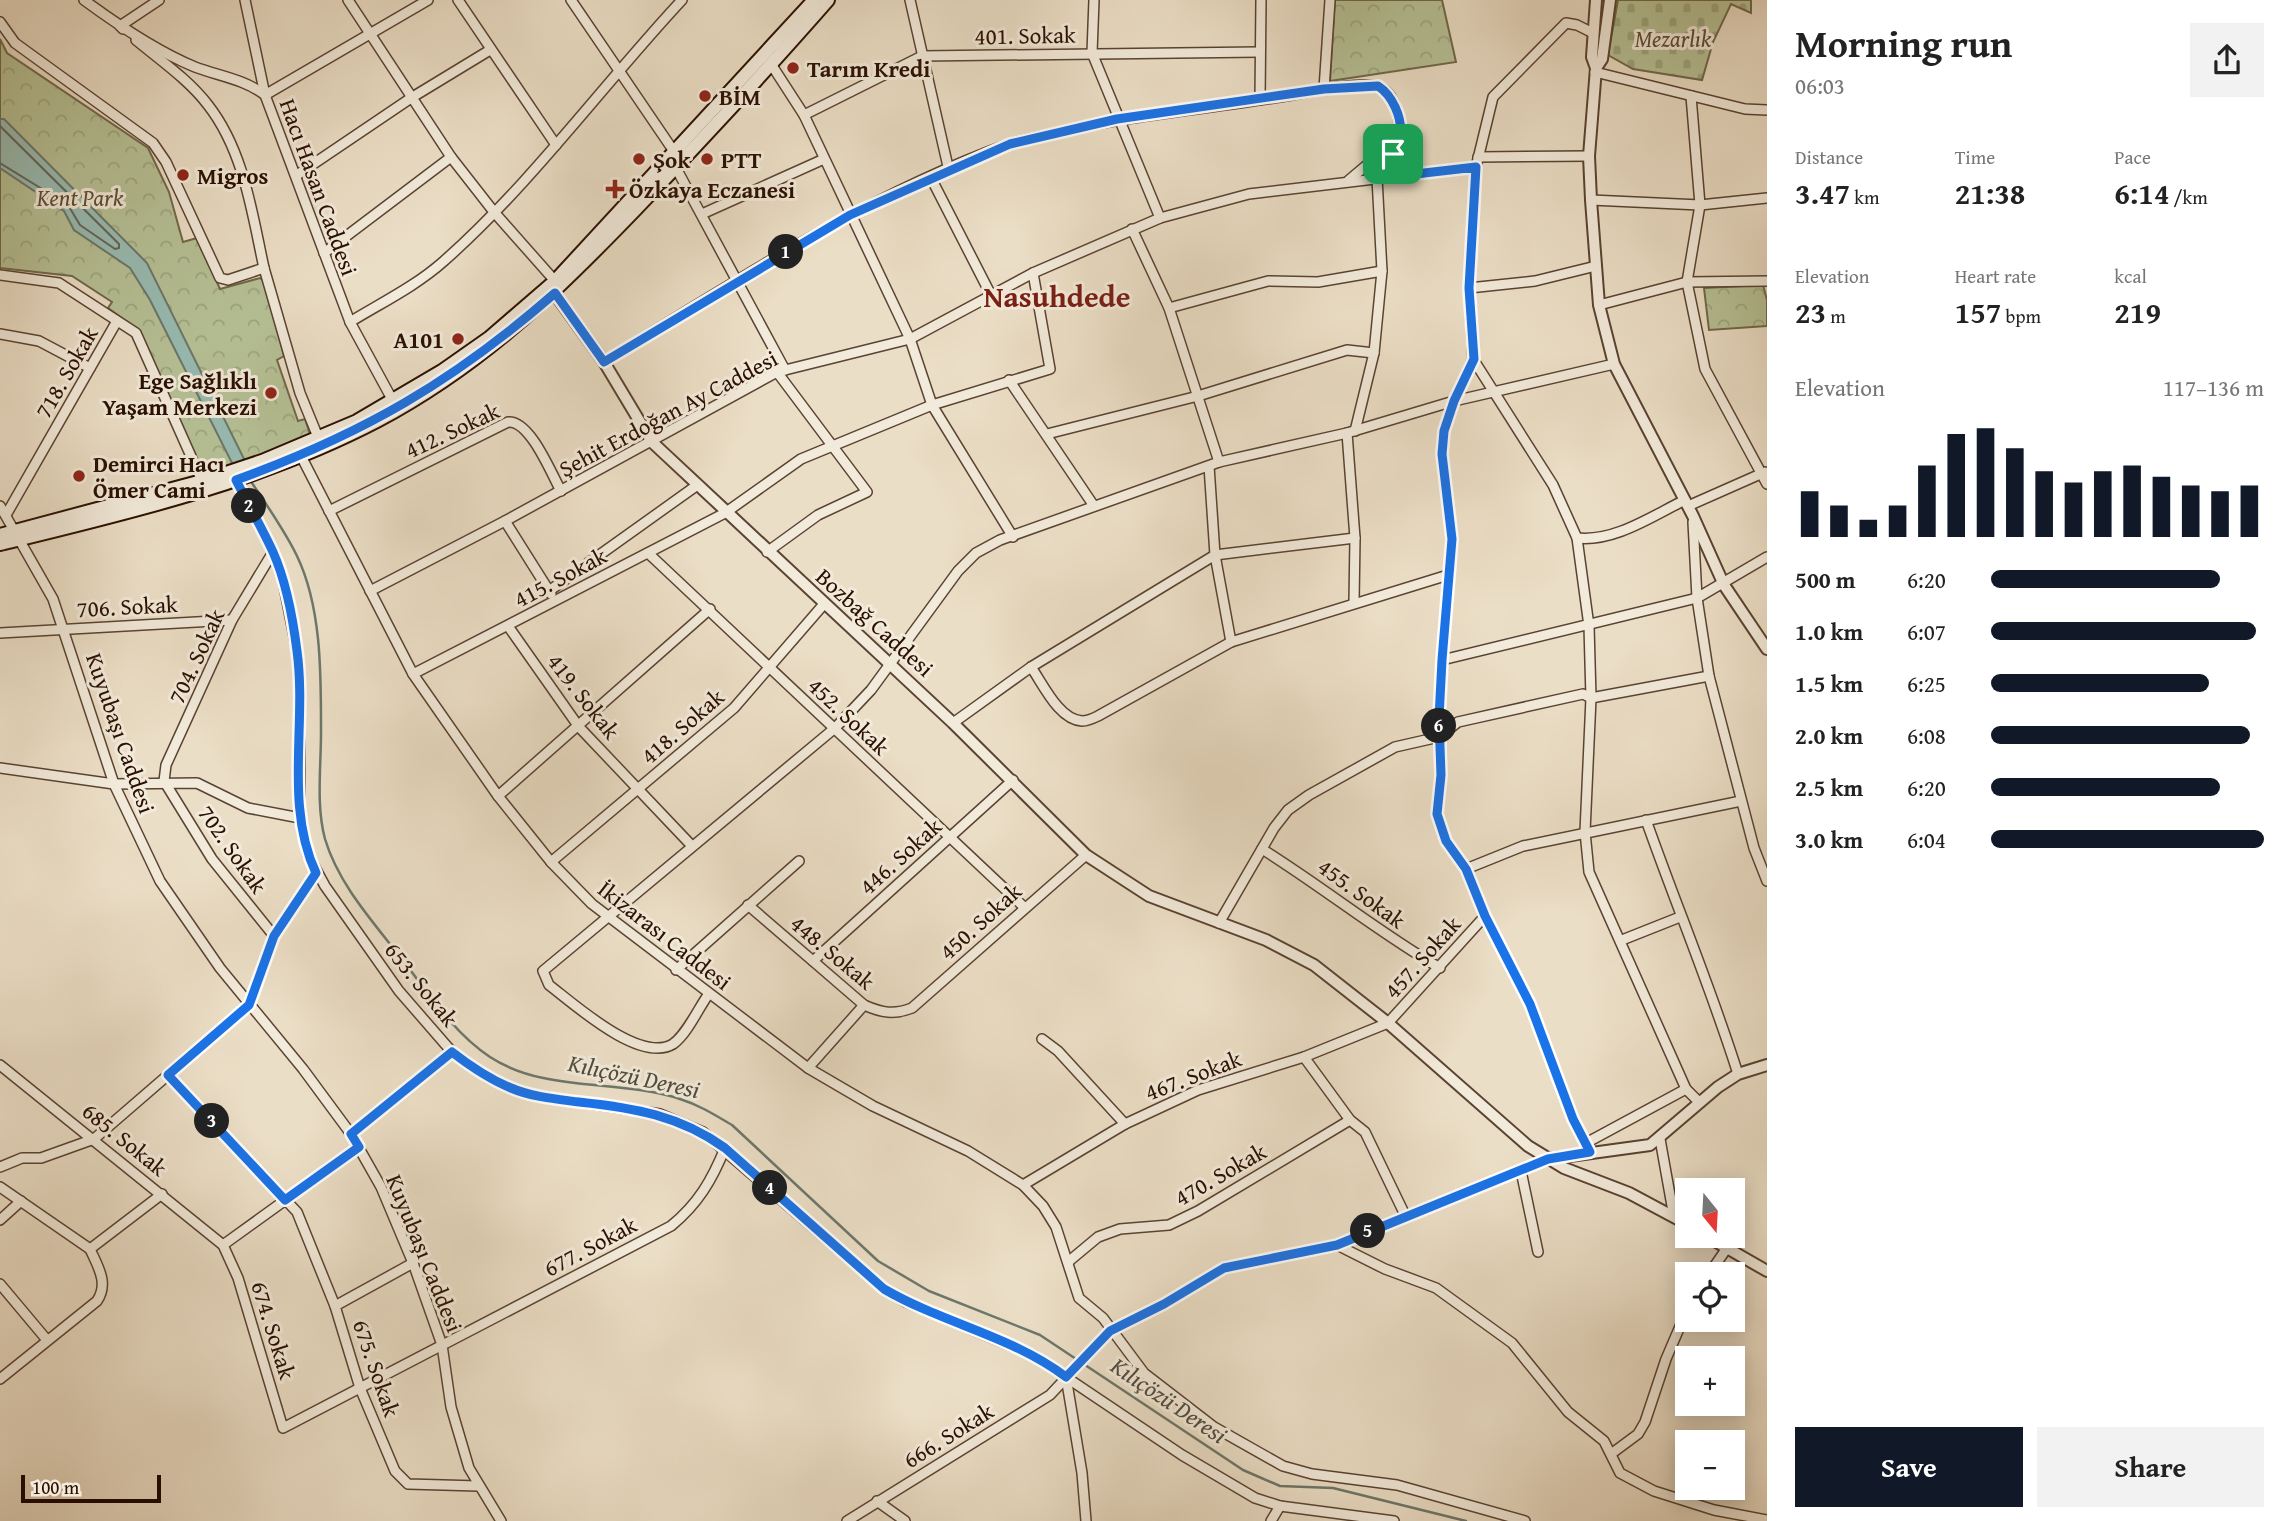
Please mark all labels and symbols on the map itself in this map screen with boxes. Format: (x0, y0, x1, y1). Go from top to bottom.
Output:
street label: 401. Sokak (974, 18, 1076, 52)
park label: Mezarlık (1635, 22, 1712, 55)
place label: Tarım Kredi (807, 52, 930, 85)
marker: Tarım Kredi (785, 60, 801, 76)
place label: BİM (719, 80, 761, 113)
marker: BİM (697, 88, 713, 104)
street label: Hacı Hasan Caddesi (272, 94, 366, 280)
pin (1363, 124, 1423, 184)
place label: Şok (653, 143, 691, 176)
place label: PTT (721, 143, 762, 176)
marker: Şok (631, 151, 647, 167)
marker: PTT (699, 151, 715, 167)
place label: Migros (197, 159, 268, 192)
marker: Migros (175, 167, 191, 183)
place label: Özkaya Eczanesi (629, 173, 795, 206)
park label: Kent Park (36, 181, 124, 214)
marker: Özkaya Eczanesi (607, 181, 623, 197)
pin: 1 (768, 234, 804, 270)
district label: Nasuhdede (983, 274, 1131, 318)
street label: 718. Sokak (26, 320, 106, 424)
place label: A101 (394, 323, 444, 356)
marker: A101 (450, 331, 466, 347)
street label: Şehit Erdoğan Ay Caddesi (553, 341, 783, 485)
place label: Ege Sağlıklı Yaşam Merkezi (102, 364, 257, 423)
marker: Ege Sağlıklı Yaşam Merkezi (263, 385, 279, 401)
street label: 412. Sokak (399, 394, 505, 466)
place label: Demirci Hacı Ömer Cami (93, 447, 225, 506)
marker: Demirci Hacı Ömer Cami (71, 468, 87, 484)
pin: 2 (232, 489, 266, 524)
street label: 415. Sokak (508, 539, 613, 615)
street label: Bozbağ Caddesi (809, 560, 941, 684)
street label: 706. Sokak (76, 587, 179, 625)
street label: 704. Sokak (160, 603, 232, 709)
street label: 419. Sokak (540, 646, 628, 746)
street label: Kuyubaşı Caddesi (78, 648, 164, 818)
street label: 452. Sokak (801, 669, 897, 763)
street label: 418. Sokak (633, 680, 731, 772)
pin: 6 (1422, 708, 1456, 744)
street label: 702. Sokak (190, 798, 276, 900)
street label: 446. Sokak (851, 810, 949, 902)
street label: 455. Sokak (1311, 850, 1413, 936)
street label: İkizarası Caddesi (591, 872, 739, 998)
street label: 450. Sokak (931, 875, 1029, 967)
street label: 448. Sokak (784, 907, 883, 997)
street label: 457. Sokak (1376, 908, 1468, 1006)
street label: 653. Sokak (377, 934, 467, 1034)
street label: 467. Sokak (1140, 1041, 1246, 1109)
water label: Kılıçözü Deresi (564, 1045, 703, 1107)
street label: 685. Sokak (75, 1094, 175, 1184)
pin: 3 (194, 1104, 230, 1138)
street label: 470. Sokak (1168, 1134, 1272, 1214)
street label: Kuyubaşı Caddesi (378, 1169, 472, 1337)
pin: 4 (752, 1170, 788, 1206)
north arrow (1675, 1178, 1745, 1248)
street label: 677. Sokak (538, 1208, 643, 1284)
pin: 5 (1350, 1214, 1386, 1248)
street label: 674. Sokak (243, 1277, 305, 1383)
street label: 675. Sokak (345, 1315, 409, 1421)
water label: Kılıçözü Deresi (1103, 1348, 1234, 1452)
street label: 666. Sokak (896, 1394, 1000, 1476)
scale bar (21, 1472, 161, 1504)

